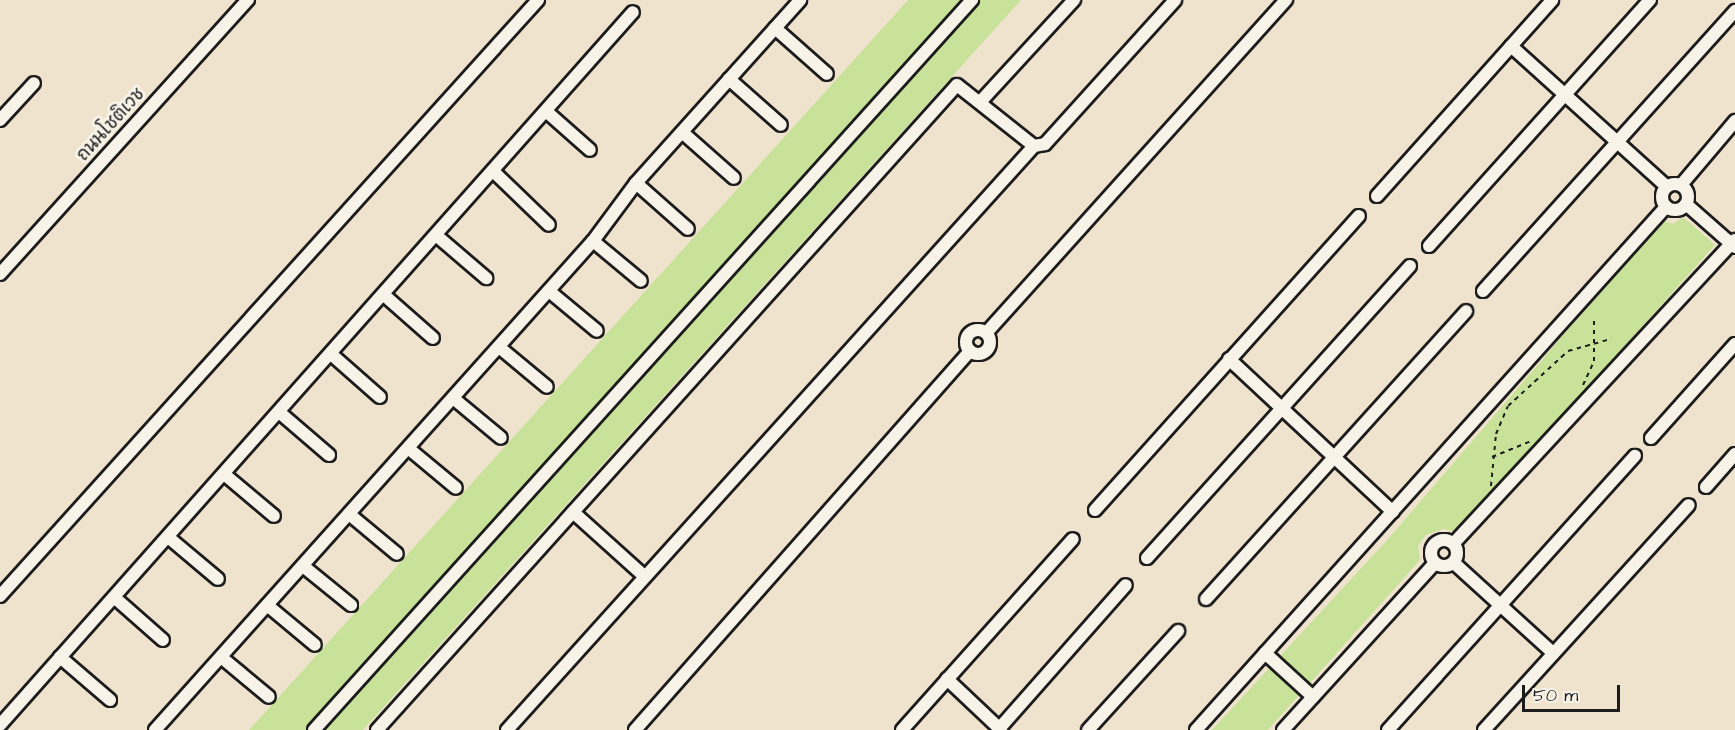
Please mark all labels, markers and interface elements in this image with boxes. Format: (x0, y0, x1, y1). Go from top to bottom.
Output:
street label: ถนนโชติเวช (73, 84, 149, 166)
scale bar (1525, 673, 1622, 711)
text: 50 m (1533, 683, 1578, 708)

